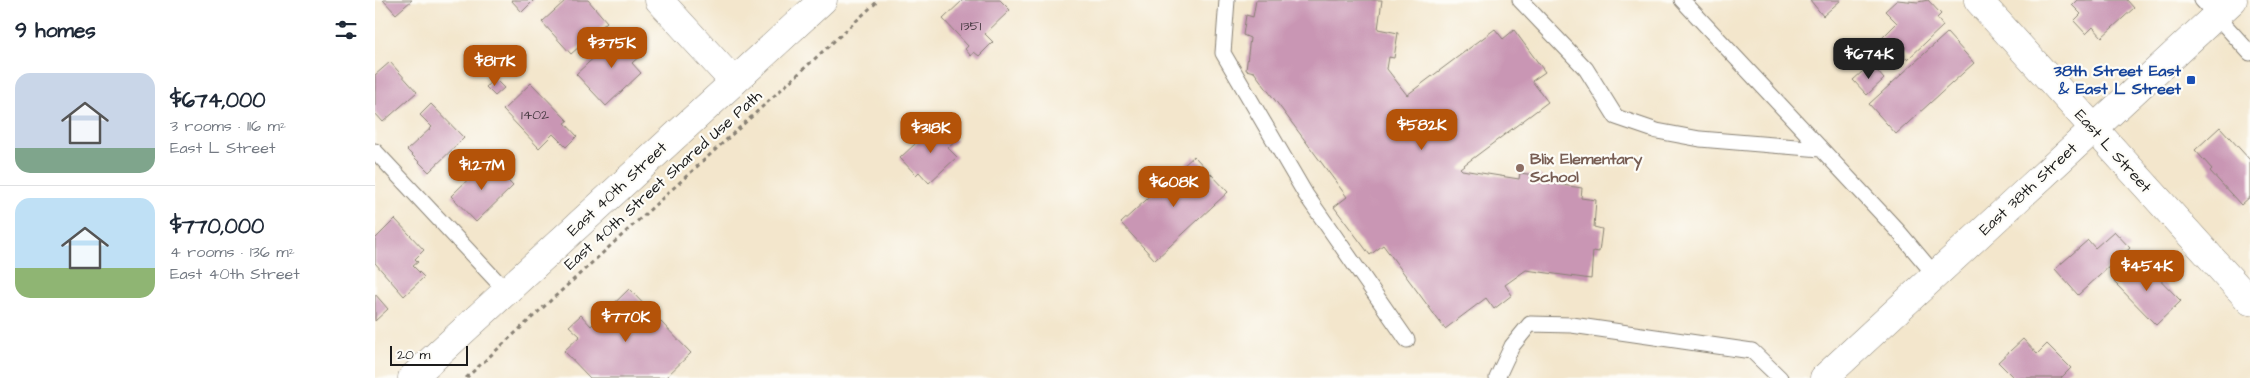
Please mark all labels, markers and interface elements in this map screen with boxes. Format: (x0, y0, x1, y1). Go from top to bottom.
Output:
text: 9 homes (15, 16, 96, 45)
icon: filters (332, 16, 360, 44)
house number: 1351 (961, 16, 982, 36)
pin: $375K (577, 27, 647, 69)
text: $375K (588, 32, 636, 54)
pin: $674K (1834, 38, 1904, 80)
text: $674K (1844, 43, 1894, 65)
pin: $817K (460, 44, 530, 87)
text: $817K (475, 50, 515, 72)
place label: 38th Street East & East L Street (2053, 60, 2182, 100)
marker: 38th Street East & East L Street (2185, 74, 2197, 86)
text: $674,000 (170, 86, 266, 115)
street label: East 40th Street Shared Use Path (560, 86, 766, 274)
icon: home (55, 93, 115, 153)
street label: East L Street (2070, 104, 2157, 198)
house number: 1402 (521, 105, 549, 125)
pin: $582K (1387, 108, 1457, 151)
pin: $318K (896, 112, 966, 154)
text: $582K (1397, 114, 1447, 136)
text: 3 rooms · 116 m² (170, 115, 286, 137)
text: $318K (911, 117, 951, 139)
text: East L Street (170, 137, 275, 159)
street label: East 38th Street (1974, 137, 2082, 240)
street label: East 40th Street (563, 138, 671, 240)
pin: $1.27M (441, 148, 523, 191)
place label: Blix Elementary School (1529, 148, 1642, 188)
text: $1.27M (459, 154, 505, 176)
marker: Blix Elementary School (1514, 162, 1526, 174)
pin: $608K (1139, 166, 1209, 208)
text: $608K (1149, 171, 1199, 193)
text: $770,000 (170, 212, 264, 241)
icon: home (55, 218, 115, 278)
text: 4 rooms · 136 m² (170, 241, 295, 263)
pin: $454K (2112, 250, 2182, 292)
text: $454K (2121, 255, 2173, 277)
text: East 40th Street (170, 263, 300, 285)
pin: $770K (591, 300, 661, 343)
text: $770K (602, 306, 650, 328)
scale bar (390, 343, 467, 366)
text: 20 m (397, 345, 430, 365)

